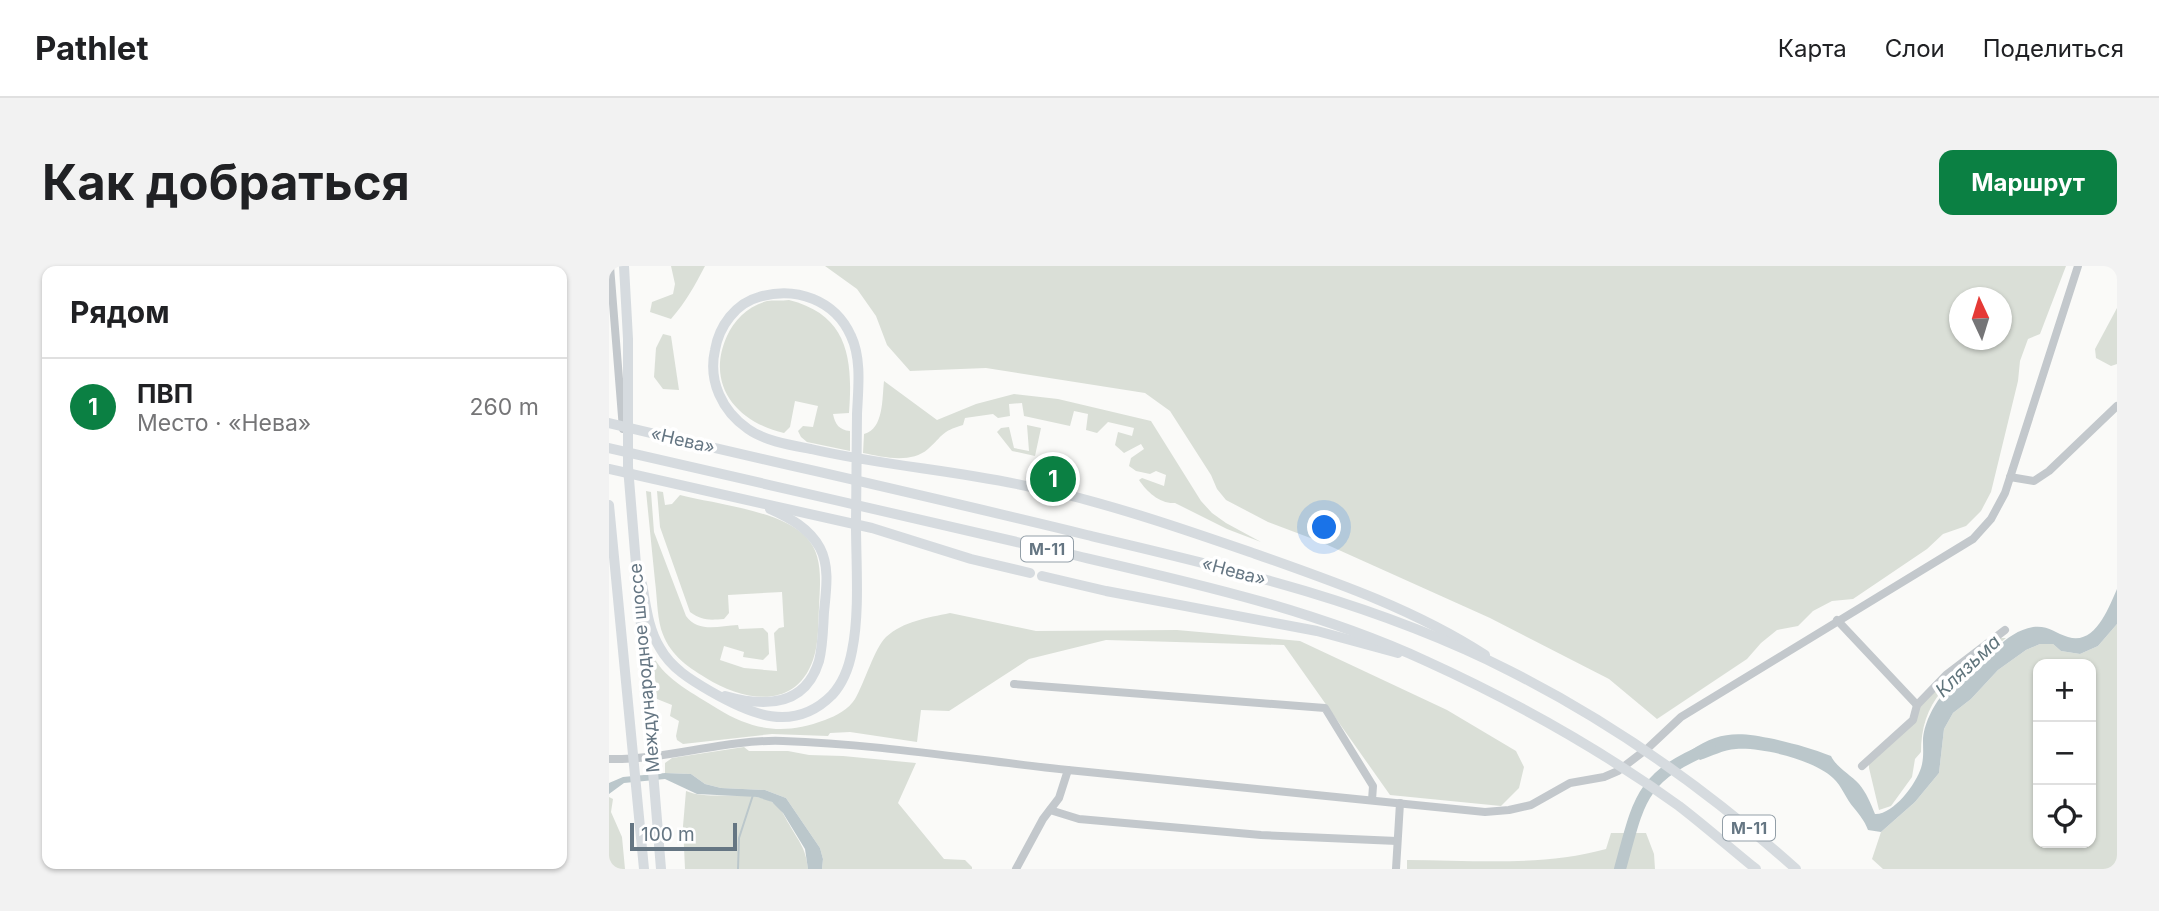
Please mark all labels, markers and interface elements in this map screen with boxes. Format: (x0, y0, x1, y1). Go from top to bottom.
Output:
text: Pathlet (35, 28, 149, 68)
text: Карта (1778, 34, 1847, 63)
text: Слои (1885, 34, 1945, 63)
text: Поделиться (1983, 34, 2124, 63)
button: Маршрут (1939, 150, 2117, 215)
text: Как добраться (42, 153, 410, 212)
north arrow (1949, 287, 2012, 350)
text: Рядом (70, 294, 170, 330)
text: ПВП (137, 378, 193, 409)
text: 1 (88, 393, 98, 421)
text: 260 m (470, 393, 539, 421)
text: Место · «Нева» (137, 409, 311, 437)
street label: «Нева» (649, 422, 717, 458)
pin: 1 (1030, 453, 1076, 505)
your location (1307, 510, 1341, 544)
road number: М-11 (1021, 536, 1073, 562)
street label: «Нева» (1200, 552, 1268, 590)
street label: Международное шоссе (624, 563, 664, 773)
water label: Клязьма (1931, 630, 2006, 702)
map controls (2033, 659, 2096, 848)
button: + (2033, 659, 2096, 722)
button: − (2033, 722, 2096, 785)
button: locate (2033, 785, 2096, 848)
road number: М-11 (1723, 816, 1775, 841)
scale bar (630, 820, 737, 852)
text: 100 m (641, 823, 695, 846)

